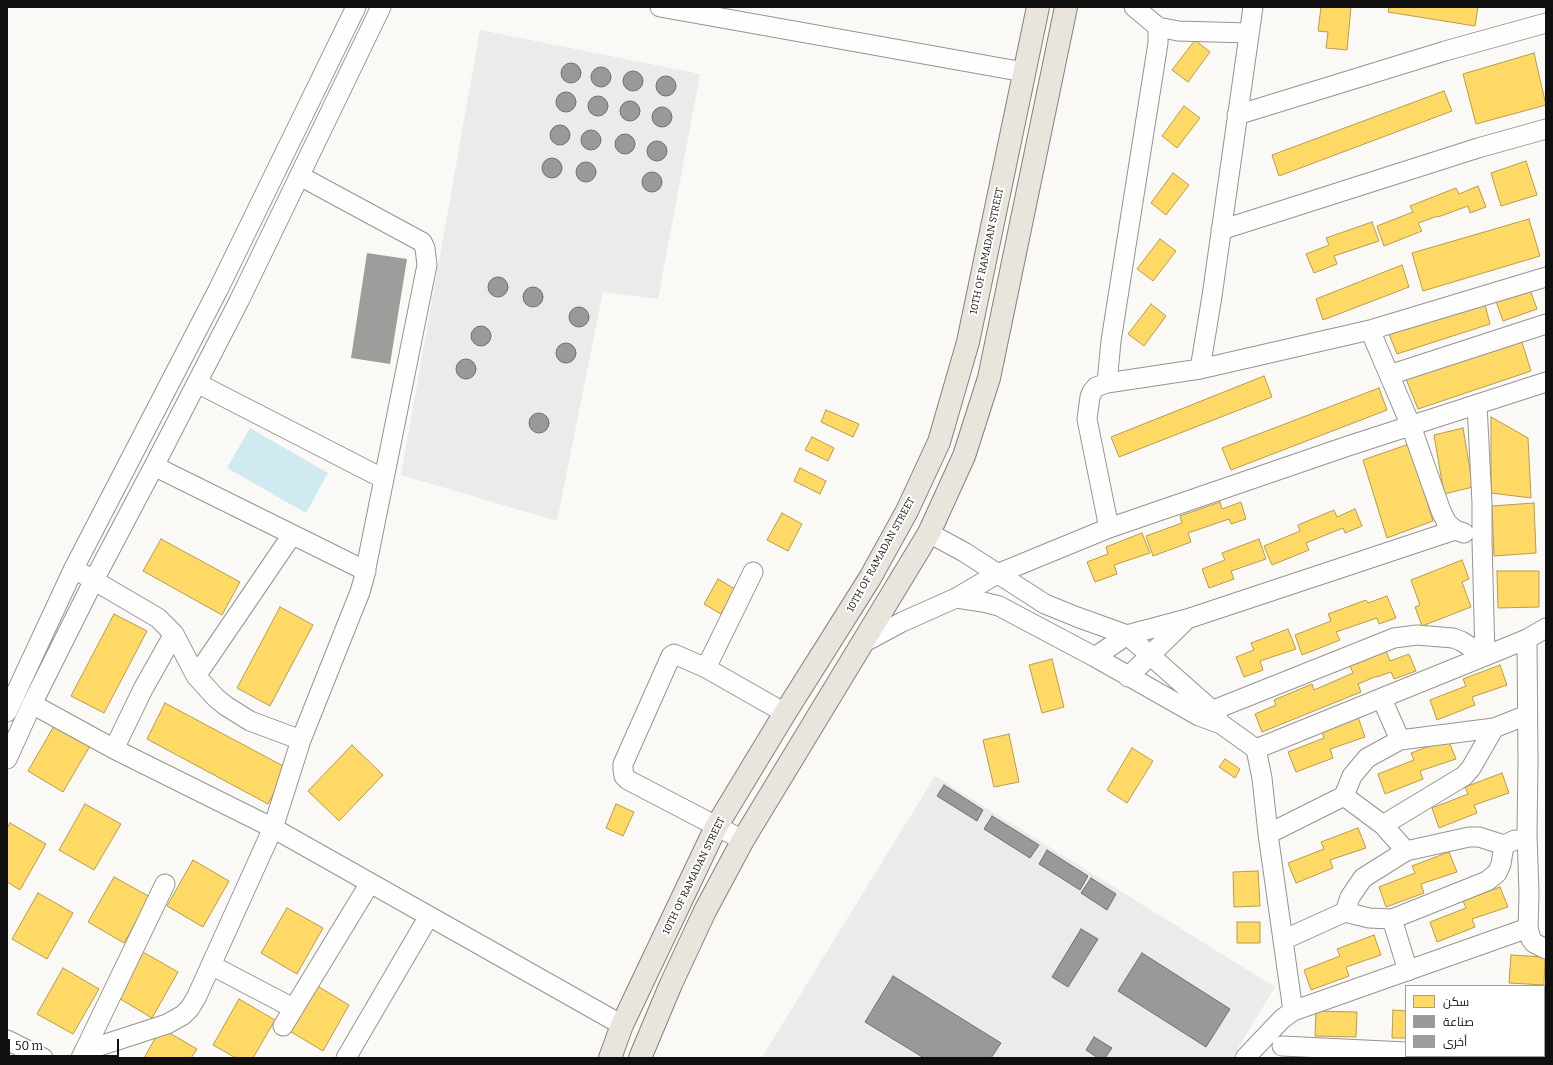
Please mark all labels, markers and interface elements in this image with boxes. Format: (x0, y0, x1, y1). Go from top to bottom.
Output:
street label: 10TH OF RAMADAN STREET (968, 187, 1006, 315)
street label: 10TH OF RAMADAN STREET (844, 496, 918, 614)
street label: 10TH OF RAMADAN STREET (660, 815, 728, 937)
legend (1405, 985, 1545, 1057)
text: سكن (1443, 995, 1469, 1009)
text: صناعة (1443, 1015, 1474, 1029)
scale bar (10, 1031, 121, 1057)
text: أخرى (1443, 1035, 1467, 1049)
text: 50 m (15, 1039, 43, 1053)

